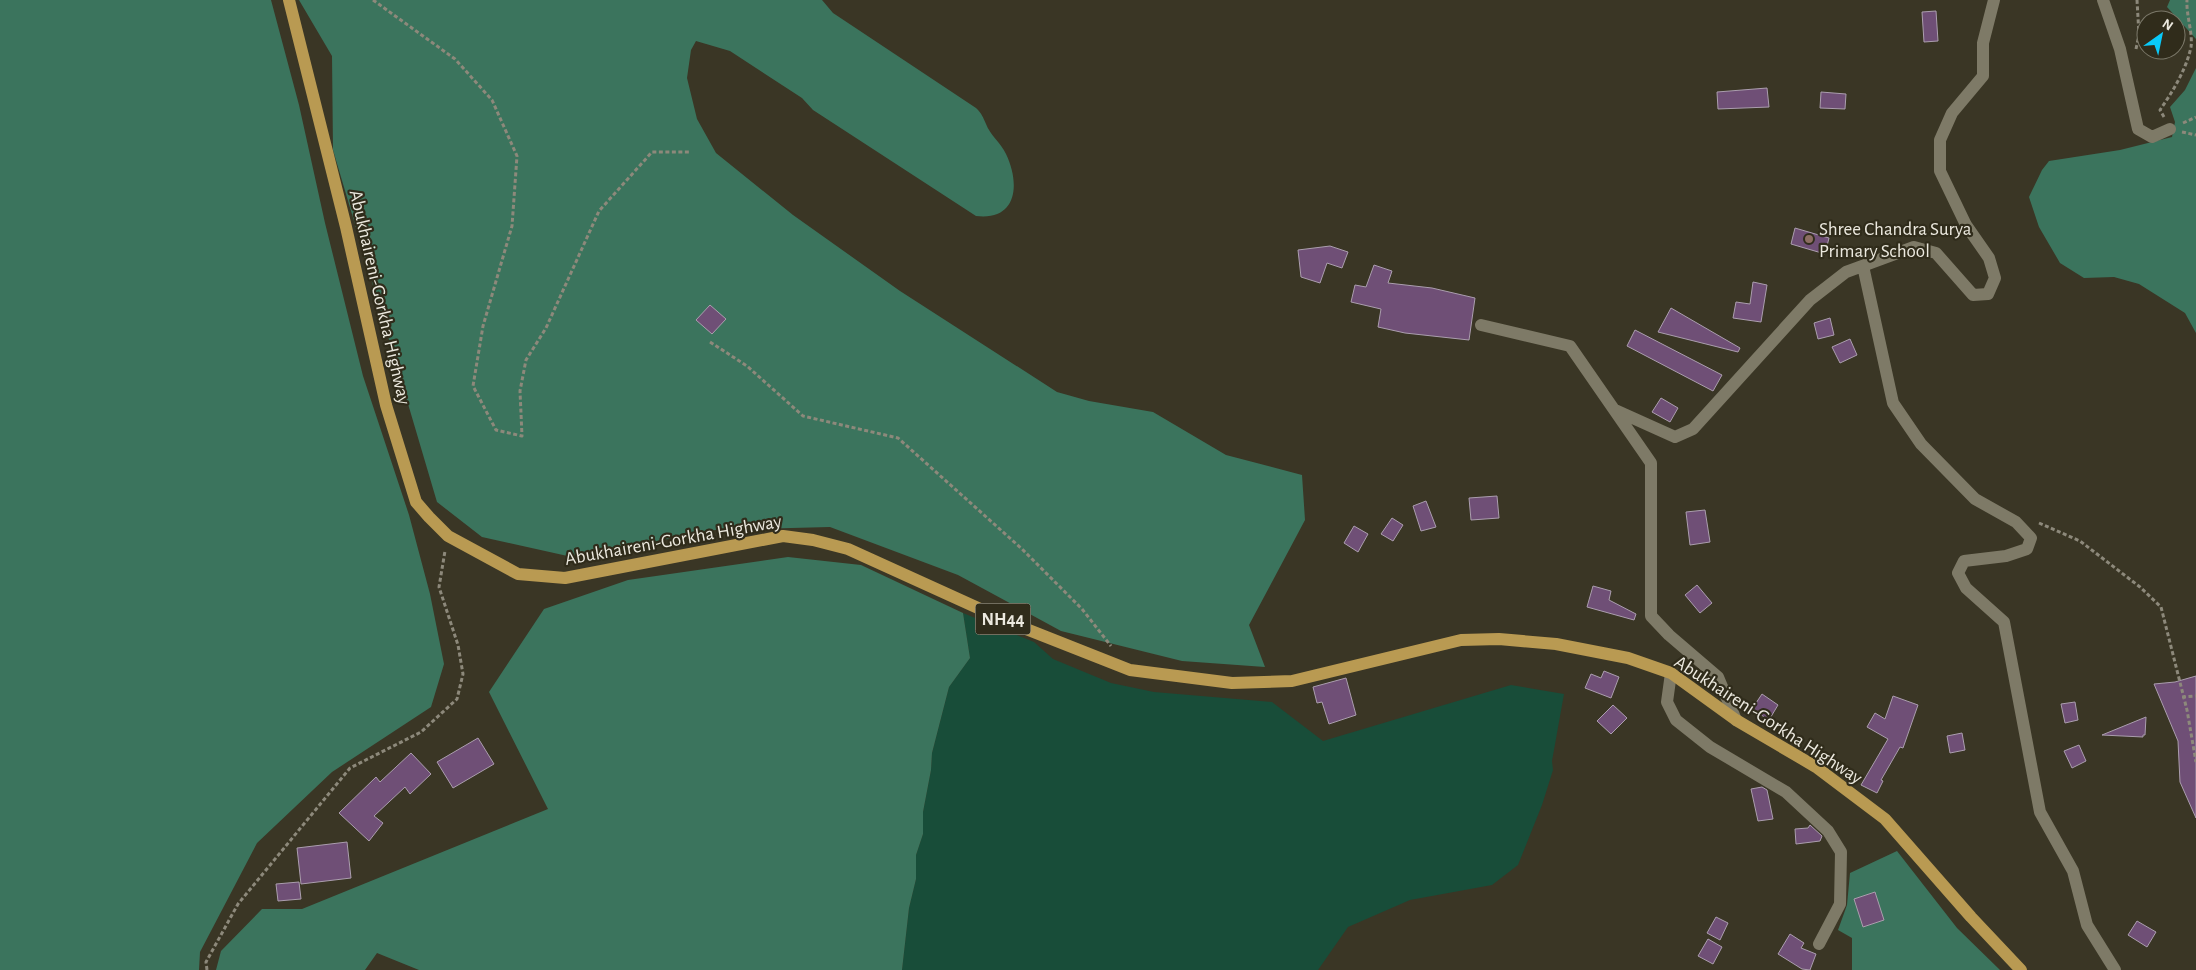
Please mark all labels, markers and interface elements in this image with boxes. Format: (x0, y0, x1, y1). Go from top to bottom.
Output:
north arrow (2136, 10, 2186, 60)
text: N (2160, 16, 2175, 33)
street label: Abukhaireni-Gorkha Highway (346, 188, 414, 407)
place label: Shree Chandra Surya Primary School (1819, 220, 1972, 261)
marker: Shree Chandra Surya Primary School (1803, 233, 1815, 245)
street label: Abukhaireni-Gorkha Highway (563, 512, 783, 569)
road number: NH44 (976, 604, 1030, 634)
street label: Abukhaireni-Gorkha Highway (1671, 652, 1866, 788)

